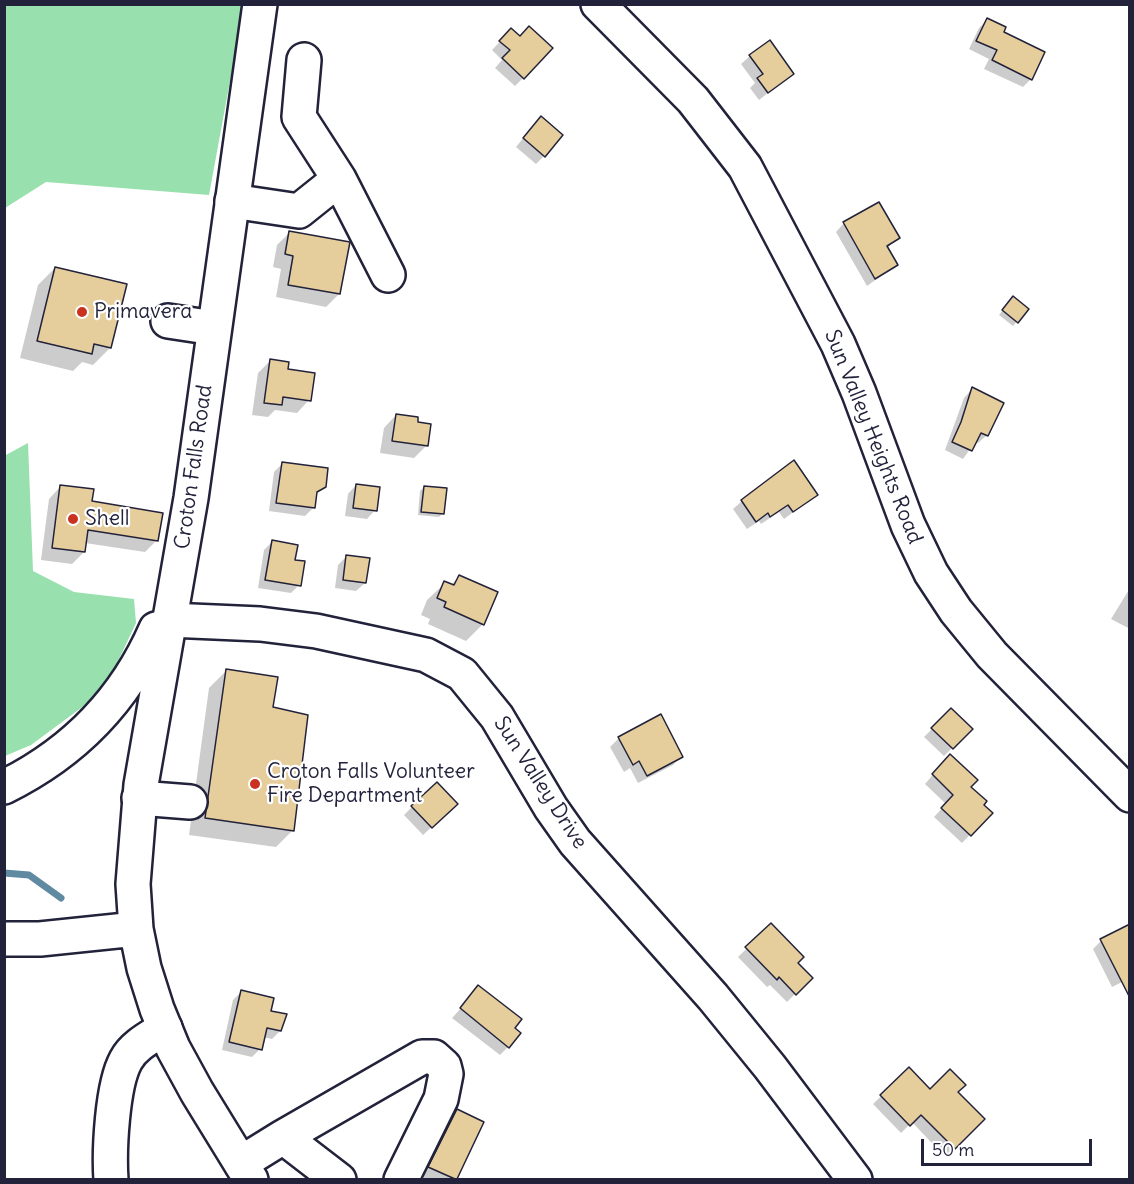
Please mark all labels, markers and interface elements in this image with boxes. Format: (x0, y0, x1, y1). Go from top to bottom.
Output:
place label: Primavera (94, 299, 192, 325)
marker: Primavera (75, 305, 89, 319)
street label: Sun Valley Heights Road (819, 326, 927, 548)
street label: Croton Falls Road (170, 383, 218, 551)
place label: Shell (85, 506, 130, 532)
marker: Shell (66, 512, 80, 526)
street label: Sun Valley Drive (488, 712, 592, 854)
place label: Croton Falls Volunteer Fire Department (267, 759, 475, 809)
marker: Croton Falls Volunteer Fire Department (248, 777, 262, 791)
scale bar (924, 1127, 1095, 1165)
text: 50 m (932, 1138, 974, 1161)

